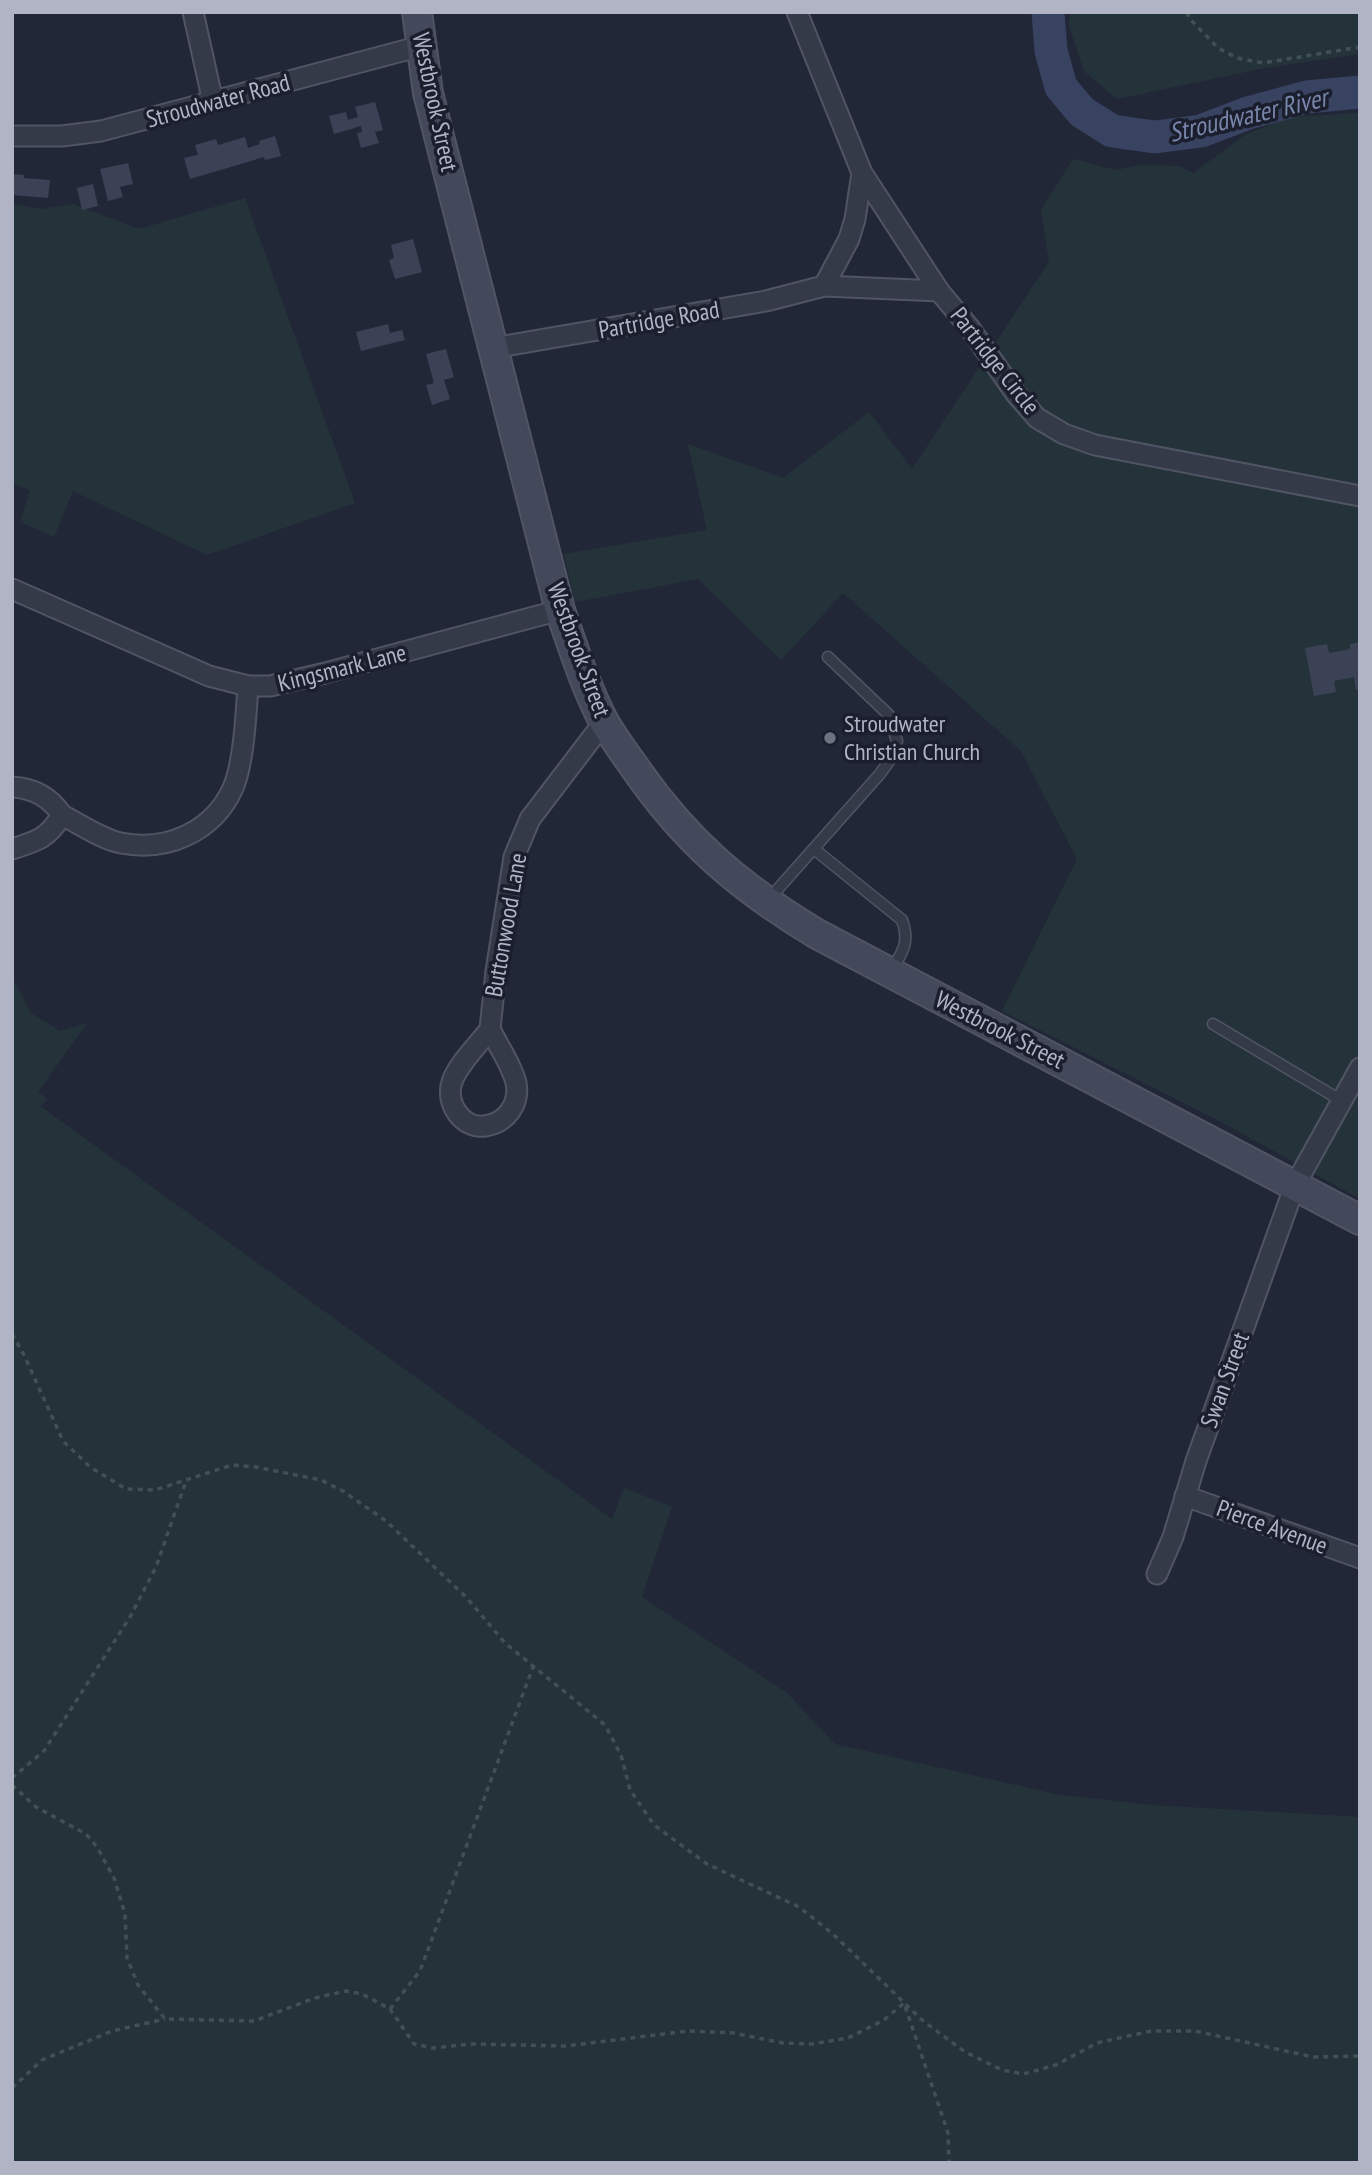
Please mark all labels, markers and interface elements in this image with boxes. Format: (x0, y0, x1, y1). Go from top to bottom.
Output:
street label: Westbrook Street (406, 30, 465, 175)
street label: Stroudwater Road (143, 66, 293, 135)
water label: Stroudwater River (1166, 79, 1334, 149)
street label: Partridge Road (596, 294, 722, 345)
street label: Partridge Circle (944, 301, 1047, 421)
street label: Westbrook Street (541, 578, 618, 722)
street label: Kingsmark Lane (274, 637, 409, 698)
place label: Stroudwater Christian Church (844, 708, 980, 767)
marker: Stroudwater Christian Church (822, 730, 838, 746)
street label: Buttonwood Lane (478, 851, 533, 999)
street label: Westbrook Street (930, 984, 1070, 1076)
street label: Swan Street (1193, 1327, 1256, 1432)
street label: Pierce Avenue (1212, 1492, 1332, 1561)

